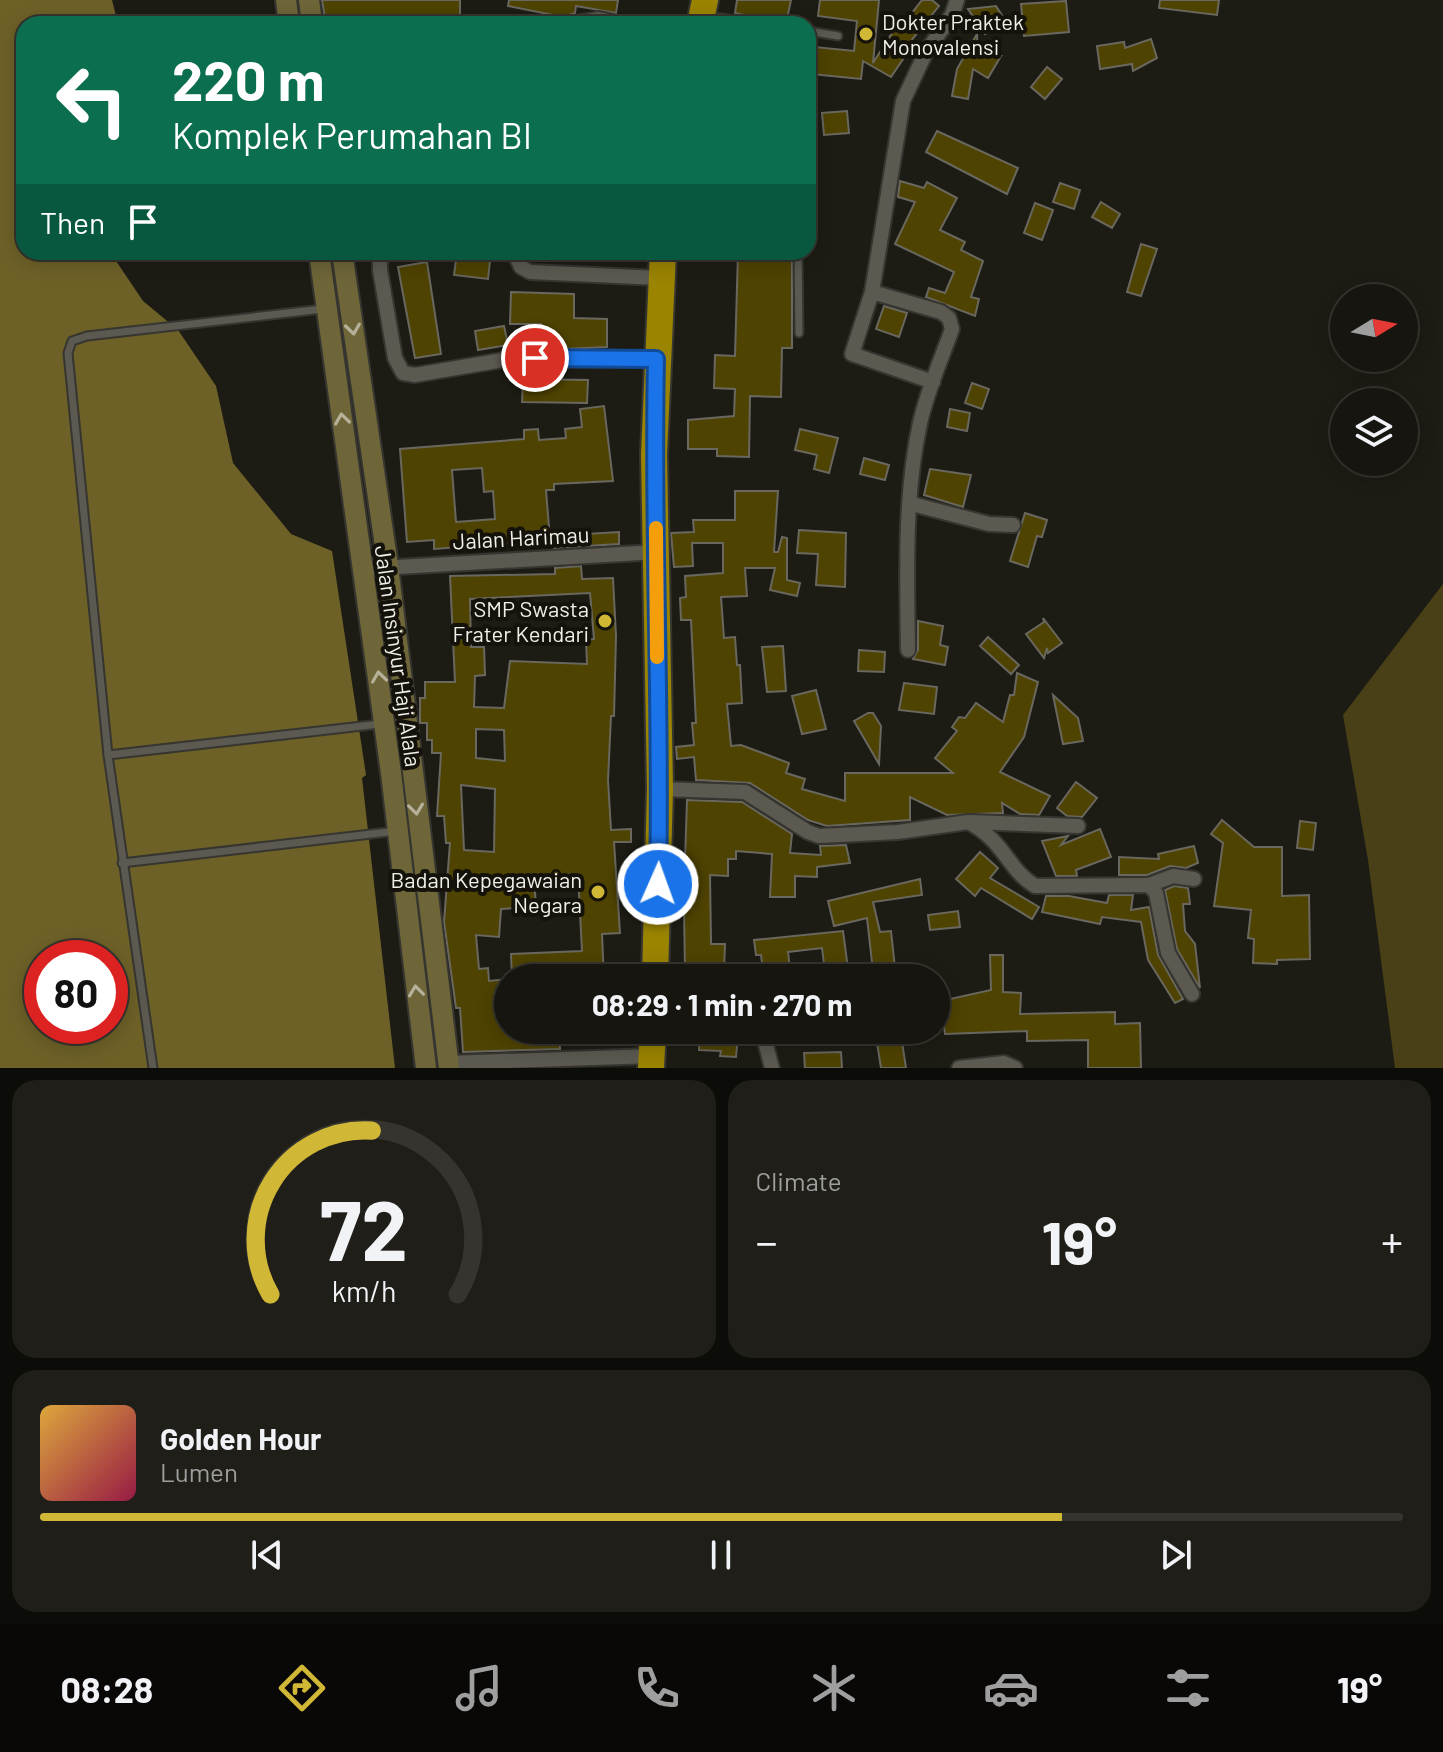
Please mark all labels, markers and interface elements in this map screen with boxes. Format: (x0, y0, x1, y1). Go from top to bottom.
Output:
place label: Dokter Praktek Monovalensi (882, 8, 1024, 59)
marker: Dokter Praktek Monovalensi (857, 25, 875, 43)
text: 220 m (172, 45, 325, 112)
icon: left (40, 48, 144, 152)
text: Komplek Perumahan BI (172, 113, 532, 156)
icon: arrive (121, 200, 165, 244)
text: Then (40, 204, 105, 240)
north arrow (1330, 284, 1418, 372)
map controls (1330, 284, 1418, 476)
one-way arrow (344, 322, 361, 336)
pin (501, 324, 569, 392)
icon: arrive (513, 336, 557, 380)
button: layers (1330, 388, 1418, 476)
one-way arrow (334, 413, 351, 426)
street label: Jalan Harimau (452, 520, 590, 554)
street label: Jalan Insinyur Haji Alala (371, 544, 427, 768)
place label: SMP Swasta Frater Kendari (452, 595, 589, 646)
marker: SMP Swasta Frater Kendari (596, 612, 614, 630)
one-way arrow (371, 670, 388, 684)
one-way arrow (408, 803, 425, 816)
position arrow (616, 842, 700, 926)
place label: Badan Kepegawaian Negara (391, 866, 582, 917)
marker: Badan Kepegawaian Negara (589, 883, 607, 901)
speed limit sign: 80 (24, 940, 128, 1044)
one-way arrow (408, 984, 425, 997)
text: 08:29 · 1 min · 270 m (592, 986, 852, 1022)
text: Climate (756, 1165, 842, 1196)
text: 72 (320, 1178, 408, 1278)
text: 19° (1041, 1205, 1117, 1277)
text: − (756, 1214, 778, 1267)
text: + (1381, 1214, 1403, 1267)
text: km/h (331, 1273, 396, 1308)
text: Golden Hour (160, 1420, 322, 1456)
text: Lumen (160, 1456, 238, 1487)
icon: previous (245, 1533, 289, 1577)
icon: pause (699, 1533, 743, 1577)
icon: next (1154, 1533, 1198, 1577)
icon: directions (274, 1660, 330, 1716)
icon: music (451, 1660, 507, 1716)
icon: phone (629, 1660, 685, 1716)
icon: climate (806, 1660, 862, 1716)
icon: car (983, 1660, 1039, 1716)
icon: filters (1160, 1660, 1216, 1716)
text: 08:28 (61, 1667, 153, 1710)
text: 19° (1337, 1667, 1382, 1710)

